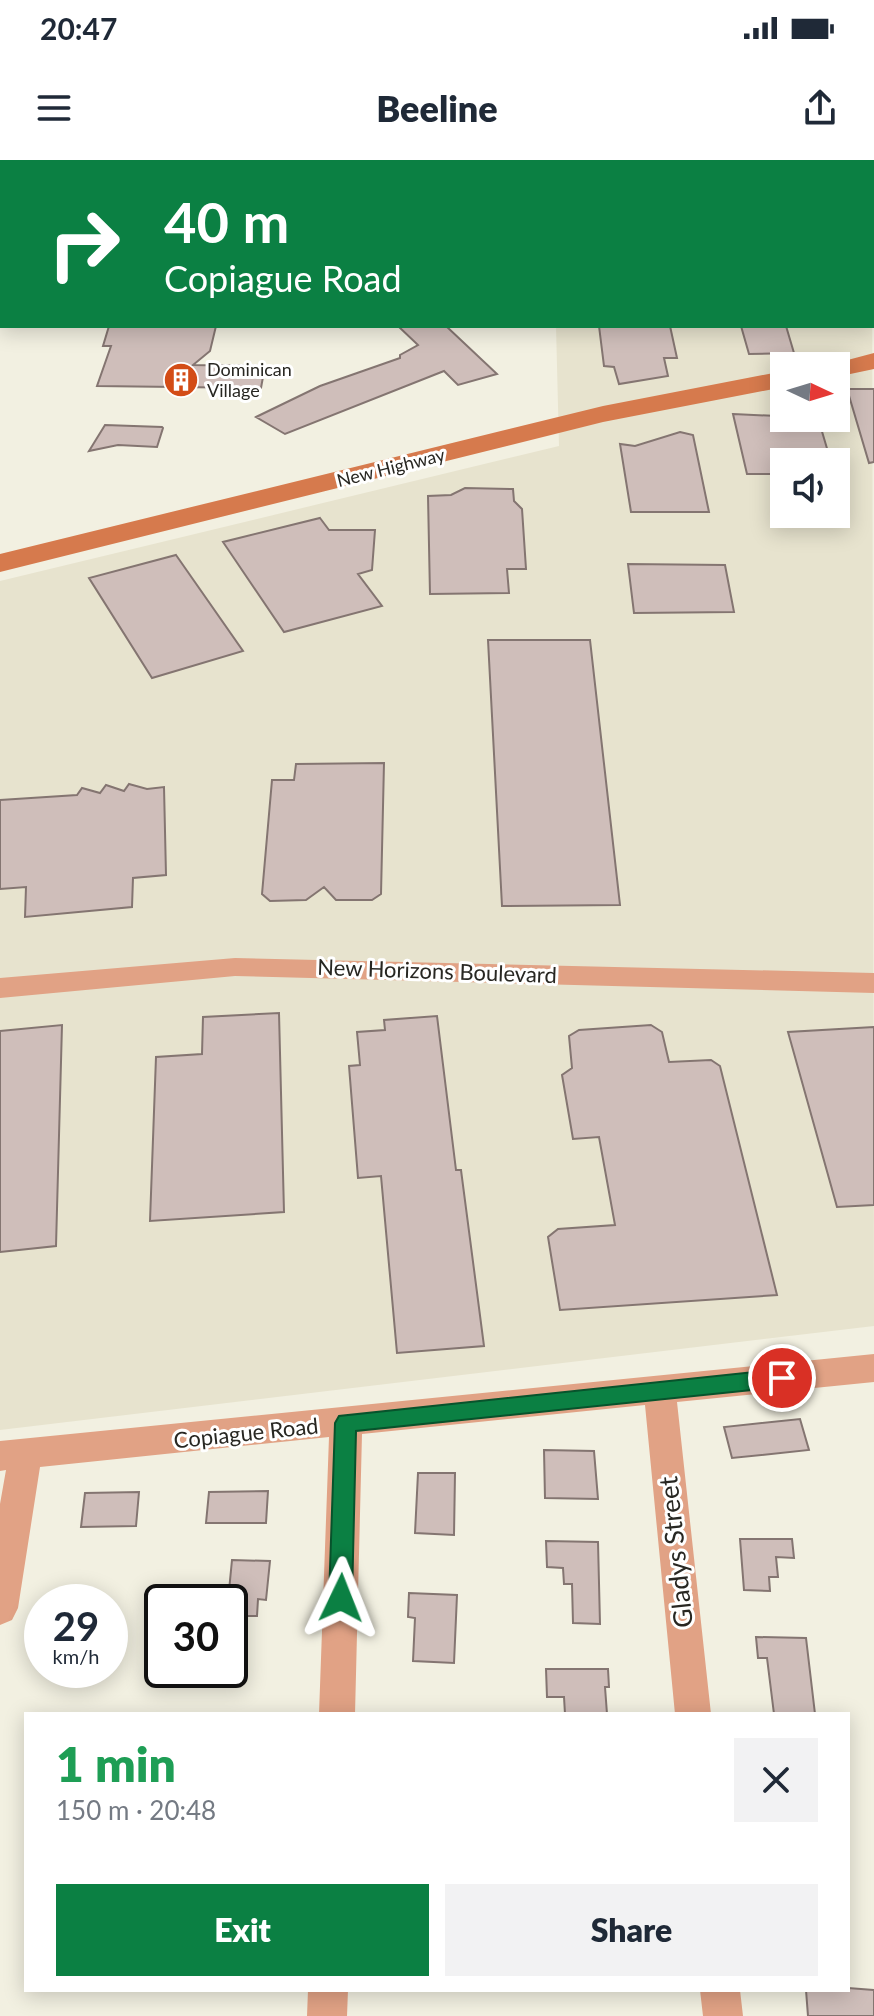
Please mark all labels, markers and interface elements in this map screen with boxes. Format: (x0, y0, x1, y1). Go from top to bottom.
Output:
text: 20:47 (40, 10, 117, 46)
icon: menu (32, 86, 76, 130)
text: Beeline (376, 86, 498, 130)
icon: share (798, 86, 842, 130)
text: 40 m (164, 188, 289, 255)
icon: right (32, 192, 136, 296)
text: Copiague Road (164, 256, 402, 300)
north arrow (770, 352, 850, 432)
map controls (770, 352, 850, 528)
place label: Dominican Village (207, 358, 292, 401)
building icon: Dominican Village (162, 361, 200, 399)
street label: New Highway (334, 443, 448, 491)
button: sound (770, 448, 850, 528)
street label: New Horizons Boulevard (317, 953, 557, 988)
pin (748, 1344, 816, 1412)
icon: arrive (760, 1356, 804, 1400)
street label: Copiague Road (172, 1411, 320, 1454)
street label: Gladys Street (651, 1474, 699, 1629)
position arrow (299, 1556, 383, 1640)
speed limit sign: 30 (144, 1584, 248, 1688)
text: 29 (53, 1602, 99, 1650)
text: km/h (53, 1644, 99, 1668)
text: 1 min (56, 1735, 176, 1792)
button: close (734, 1738, 818, 1822)
text: 150 m · 20:48 (56, 1794, 216, 1826)
button: Exit (56, 1884, 429, 1976)
button: Share (445, 1884, 818, 1976)

